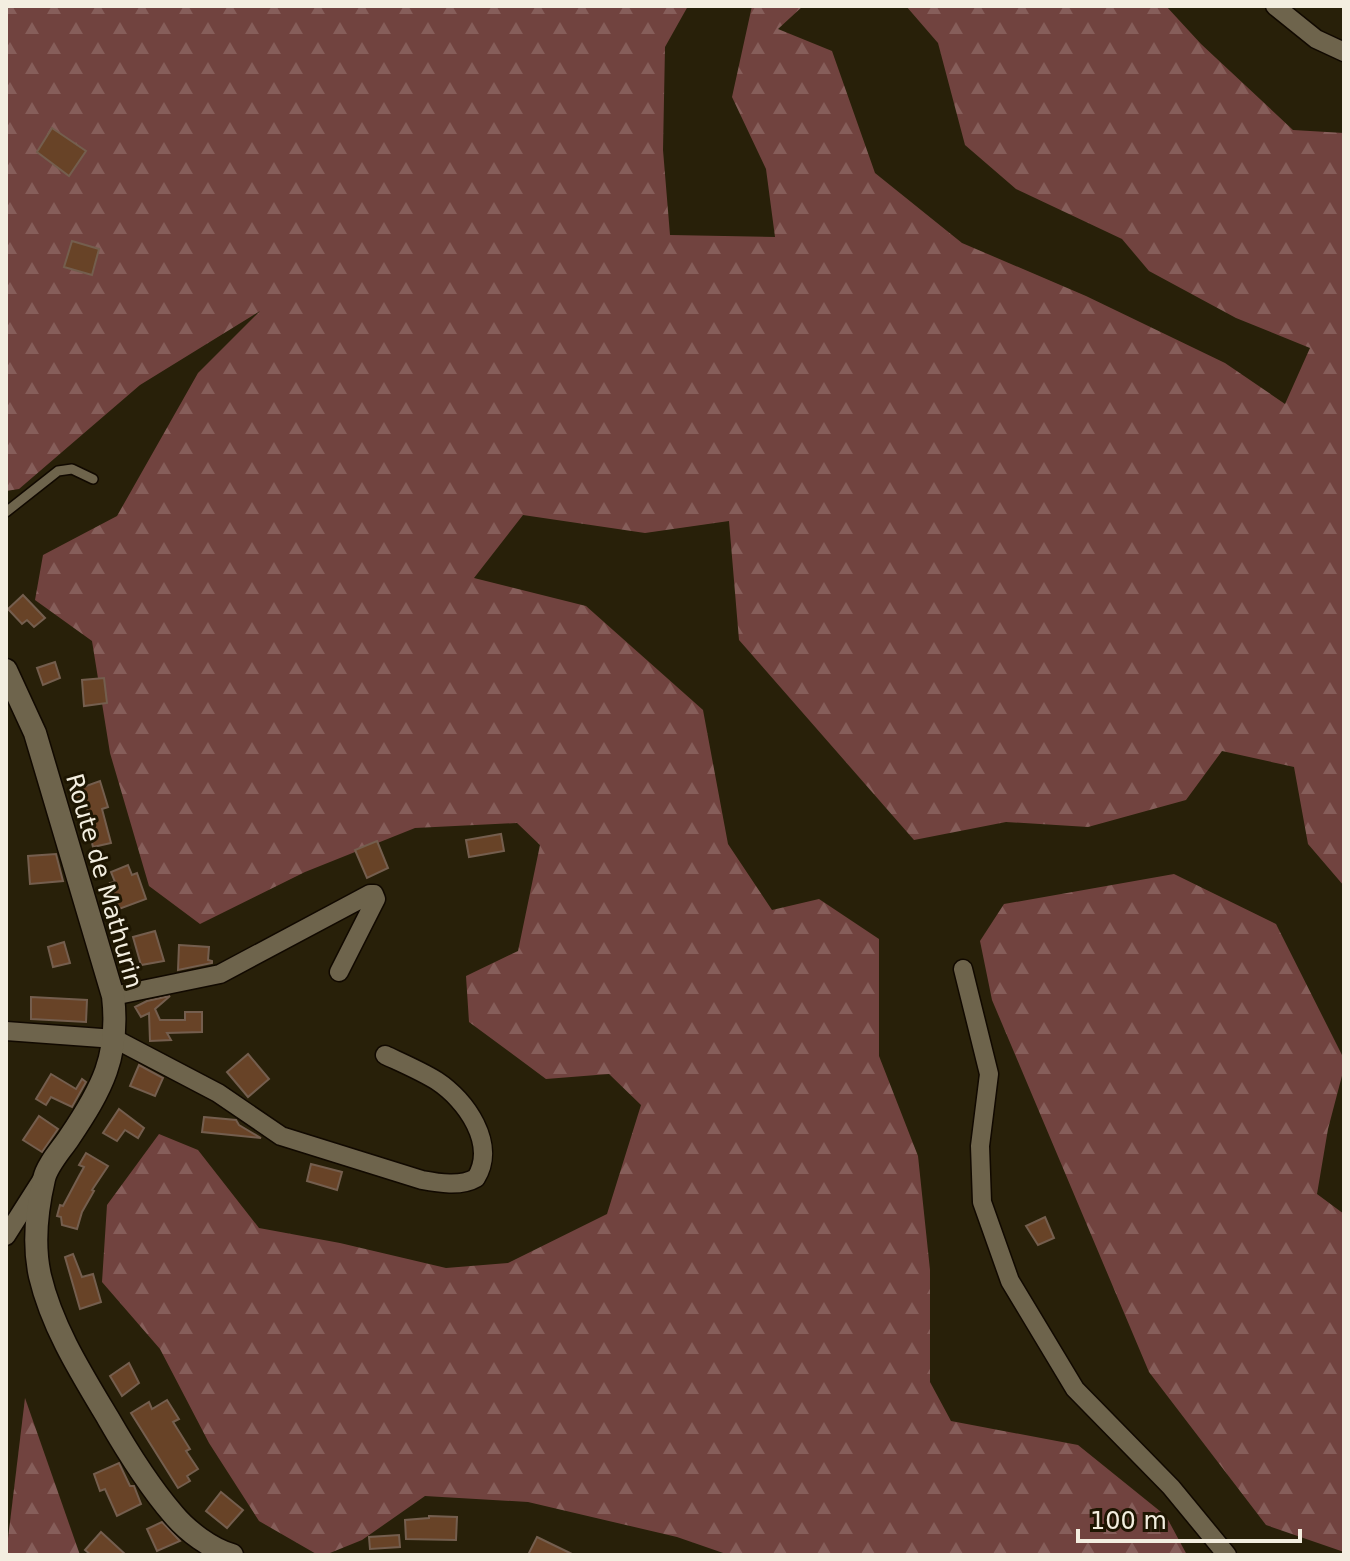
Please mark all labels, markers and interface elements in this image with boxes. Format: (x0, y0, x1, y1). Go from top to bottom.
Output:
street label: Route de Mathurin (60, 770, 148, 992)
scale bar (1078, 1493, 1300, 1543)
text: 100 m (1090, 1507, 1167, 1535)

